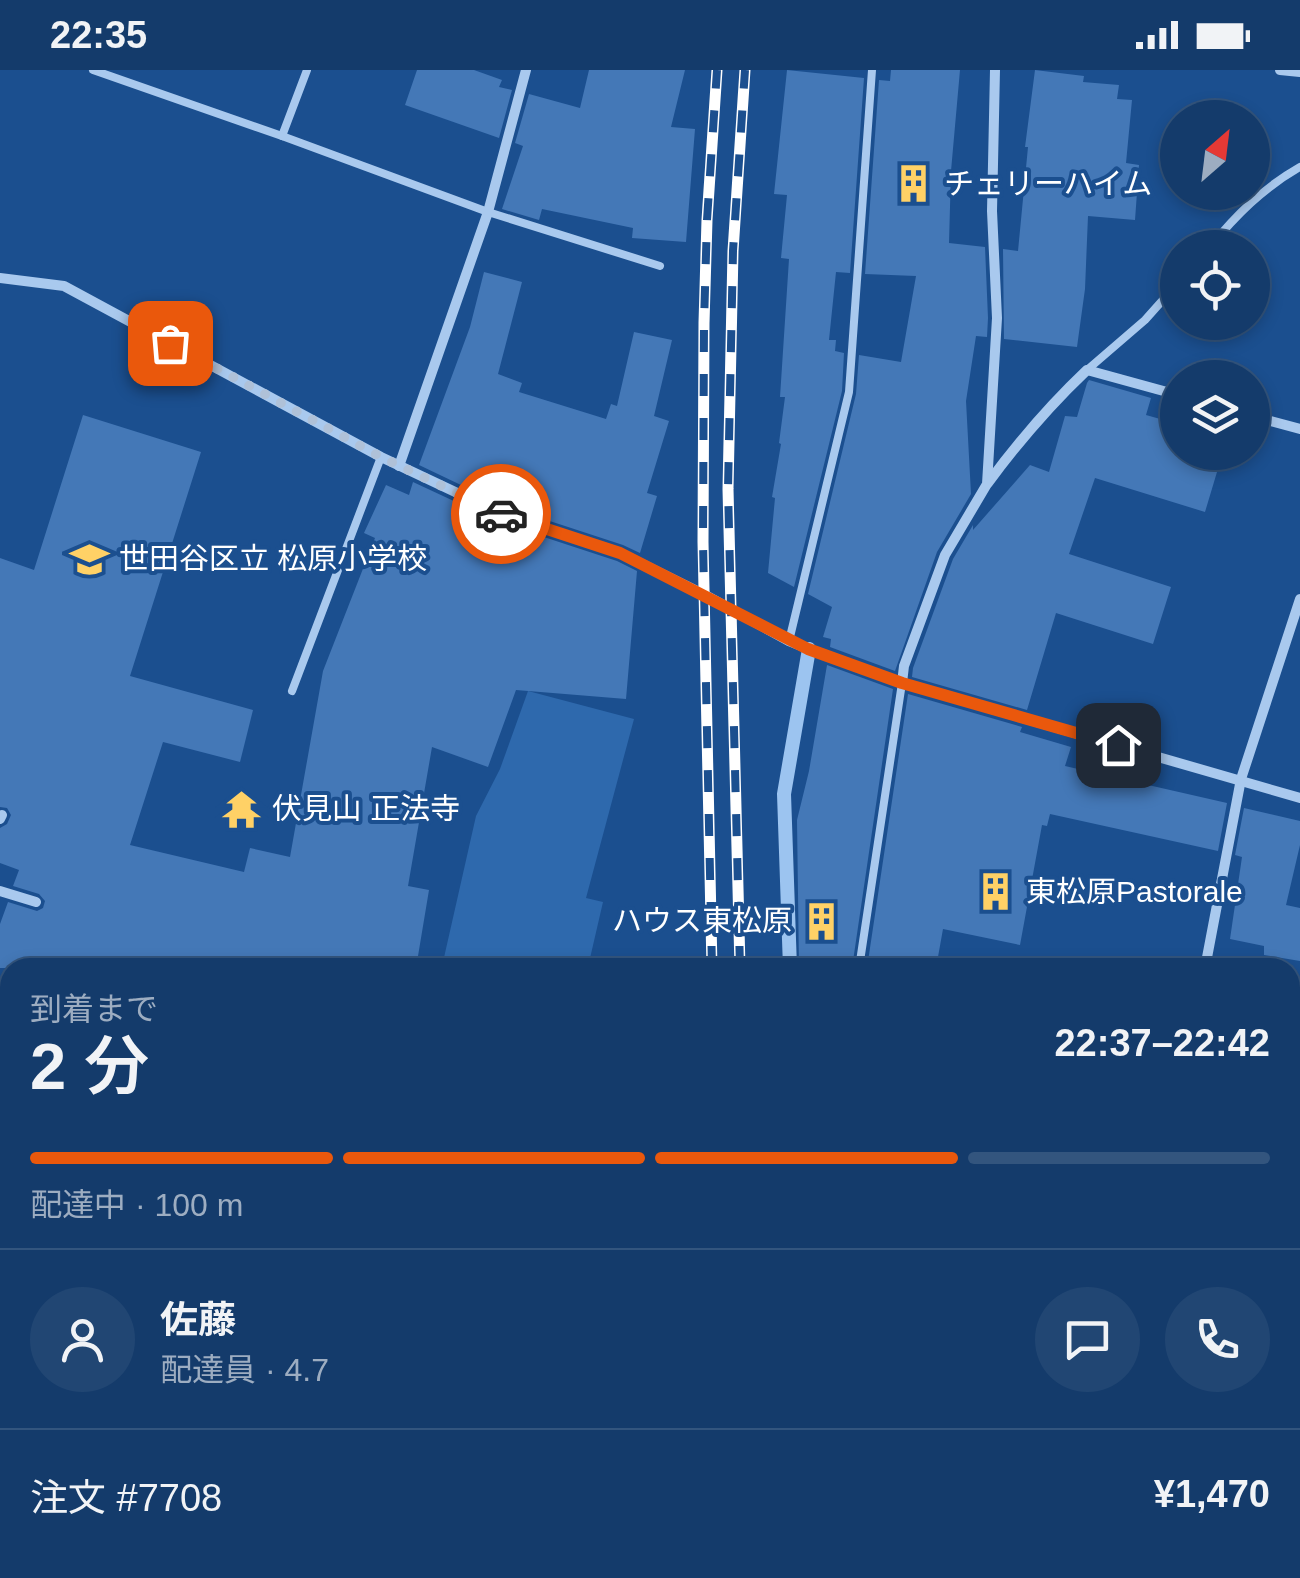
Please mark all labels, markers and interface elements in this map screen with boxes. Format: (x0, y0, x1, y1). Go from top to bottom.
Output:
text: 22:35 (50, 14, 147, 56)
north arrow (1160, 100, 1270, 210)
map controls (1160, 100, 1270, 470)
building icon: チェリーハイム (893, 163, 935, 205)
place label: チェリーハイム (944, 167, 1152, 200)
button: locate (1160, 230, 1270, 340)
pin (128, 301, 213, 386)
icon: bag (143, 316, 198, 371)
button: layers (1160, 360, 1270, 470)
courier (451, 464, 551, 564)
icon: car (474, 487, 529, 542)
school or university icon: 世田谷区立 松原小学校 (68, 538, 110, 580)
place label: 世田谷区立 松原小学校 (119, 542, 427, 575)
pin (1076, 703, 1161, 788)
icon: home (1091, 718, 1146, 773)
temple icon: 伏見山 正法寺 (221, 788, 263, 830)
place label: 伏見山 正法寺 (272, 792, 460, 825)
building icon: 東松原Pastorale (975, 871, 1017, 913)
place label: 東松原Pastorale (1026, 875, 1243, 908)
building icon: ハウス東松原 (801, 900, 843, 942)
place label: ハウス東松原 (612, 904, 792, 937)
text: 到着まで (30, 991, 158, 1027)
text: 22:37–22:42 (1054, 1022, 1270, 1064)
text: 2 分 (30, 1030, 149, 1103)
text: 配達中 · 100 m (30, 1187, 243, 1223)
button: person (30, 1287, 135, 1392)
button: chat (1035, 1287, 1140, 1392)
button: phone (1165, 1287, 1270, 1392)
text: 佐藤 (160, 1299, 236, 1341)
text: 配達員 · 4.7 (160, 1352, 329, 1388)
text: ¥1,470 (1154, 1473, 1270, 1515)
text: 注文 #7708 (30, 1477, 222, 1519)

